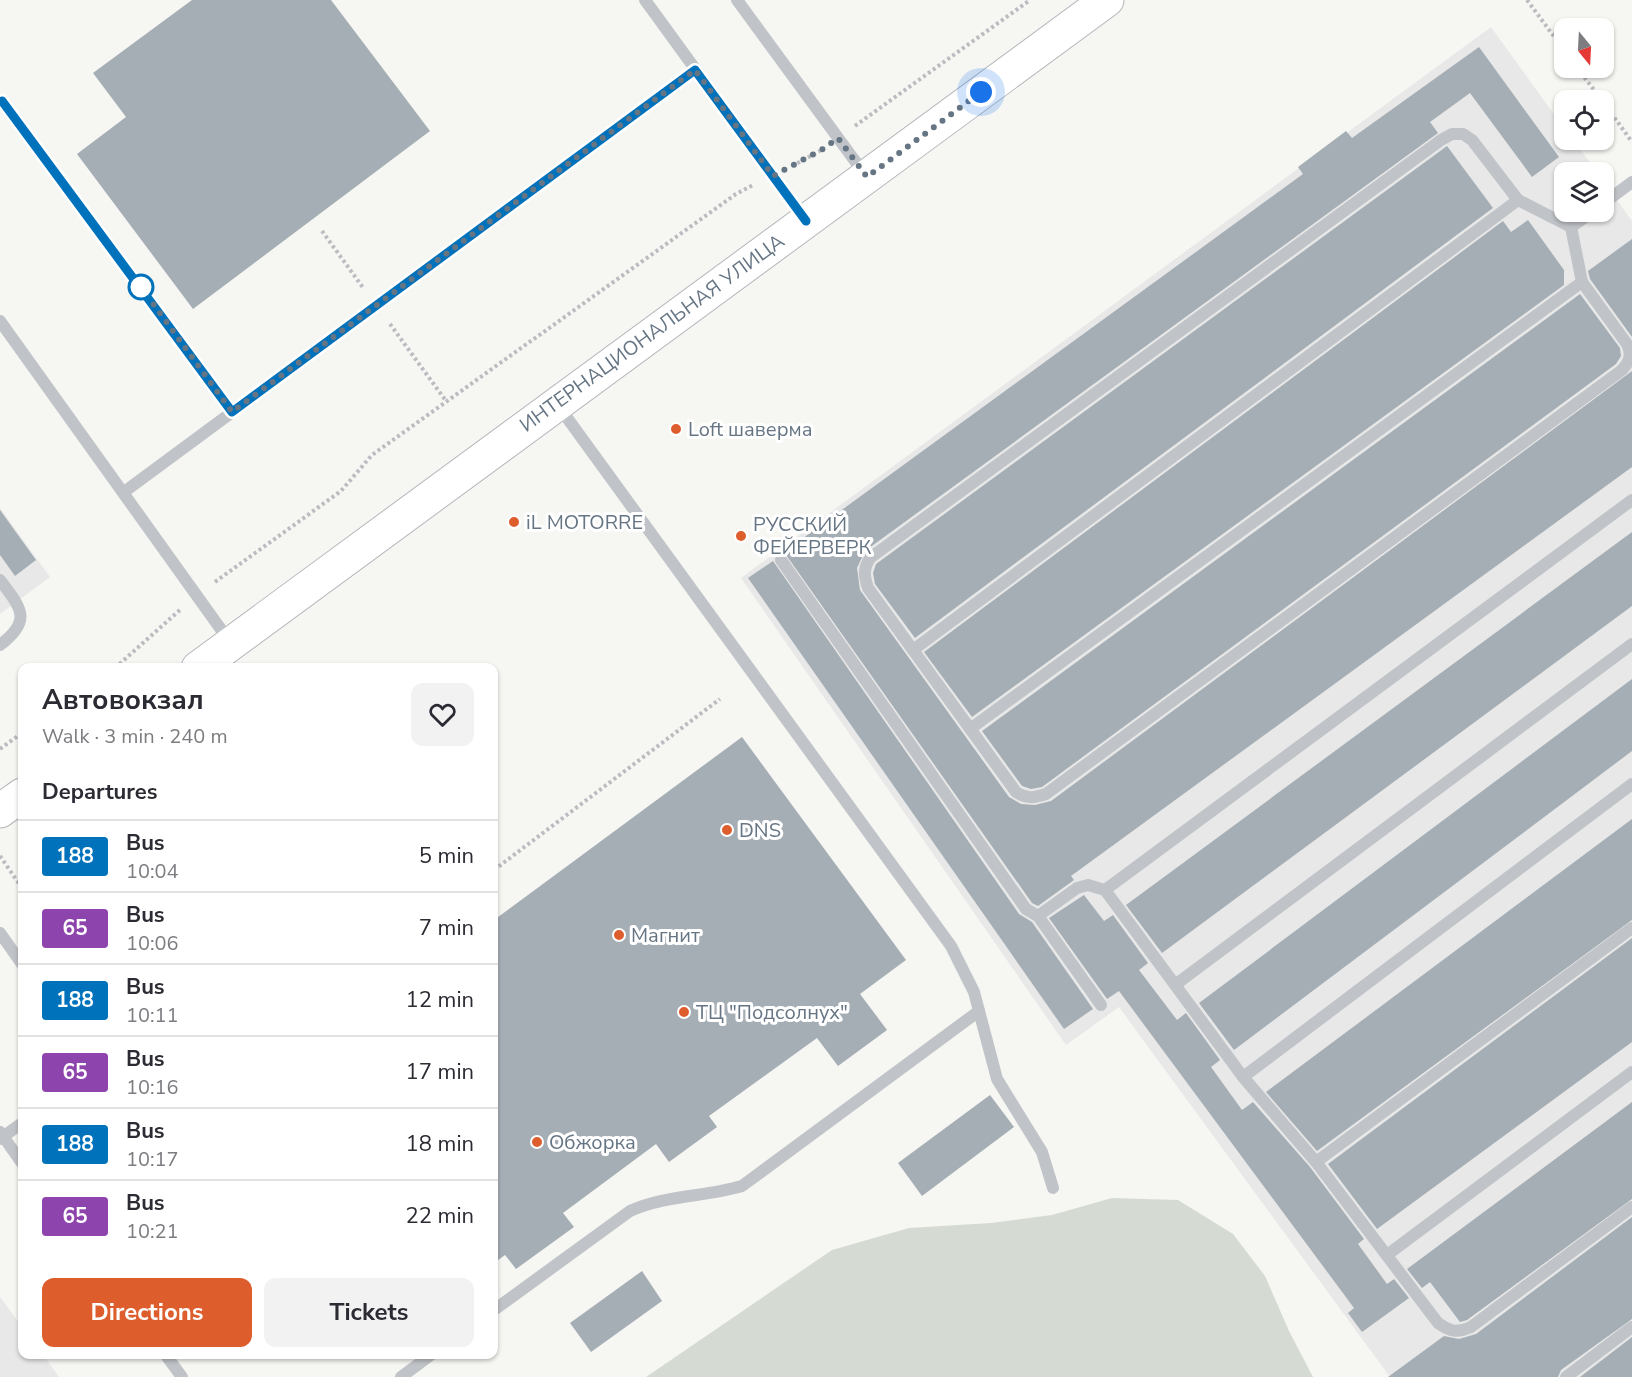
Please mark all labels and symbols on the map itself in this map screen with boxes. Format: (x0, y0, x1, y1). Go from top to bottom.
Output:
north arrow (1554, 18, 1614, 78)
your location (966, 77, 996, 107)
street label: ИНТЕРНАЦИОНАЛЬНАЯ УЛИЦА (514, 227, 790, 438)
unlabelled marker (128, 274, 154, 300)
place label: Loft шаверма (688, 416, 812, 443)
marker: Loft шаверма (669, 422, 683, 436)
place label: iL MOTORRE (526, 509, 643, 536)
place label: РУССКИЙ ФЕЙЕРВЕРК (753, 511, 872, 561)
marker: iL MOTORRE (507, 515, 521, 529)
marker: РУССКИЙ ФЕЙЕРВЕРК (734, 529, 748, 543)
place label: DNS (739, 817, 781, 844)
marker: DNS (720, 823, 734, 837)
place label: Магнит (631, 922, 700, 949)
marker: Магнит (612, 928, 626, 942)
place label: ТЦ "Подсолнух" (696, 999, 848, 1026)
marker: ТЦ "Подсолнух" (677, 1005, 691, 1019)
place label: Обжорка (549, 1129, 636, 1156)
marker: Обжорка (530, 1135, 544, 1149)

